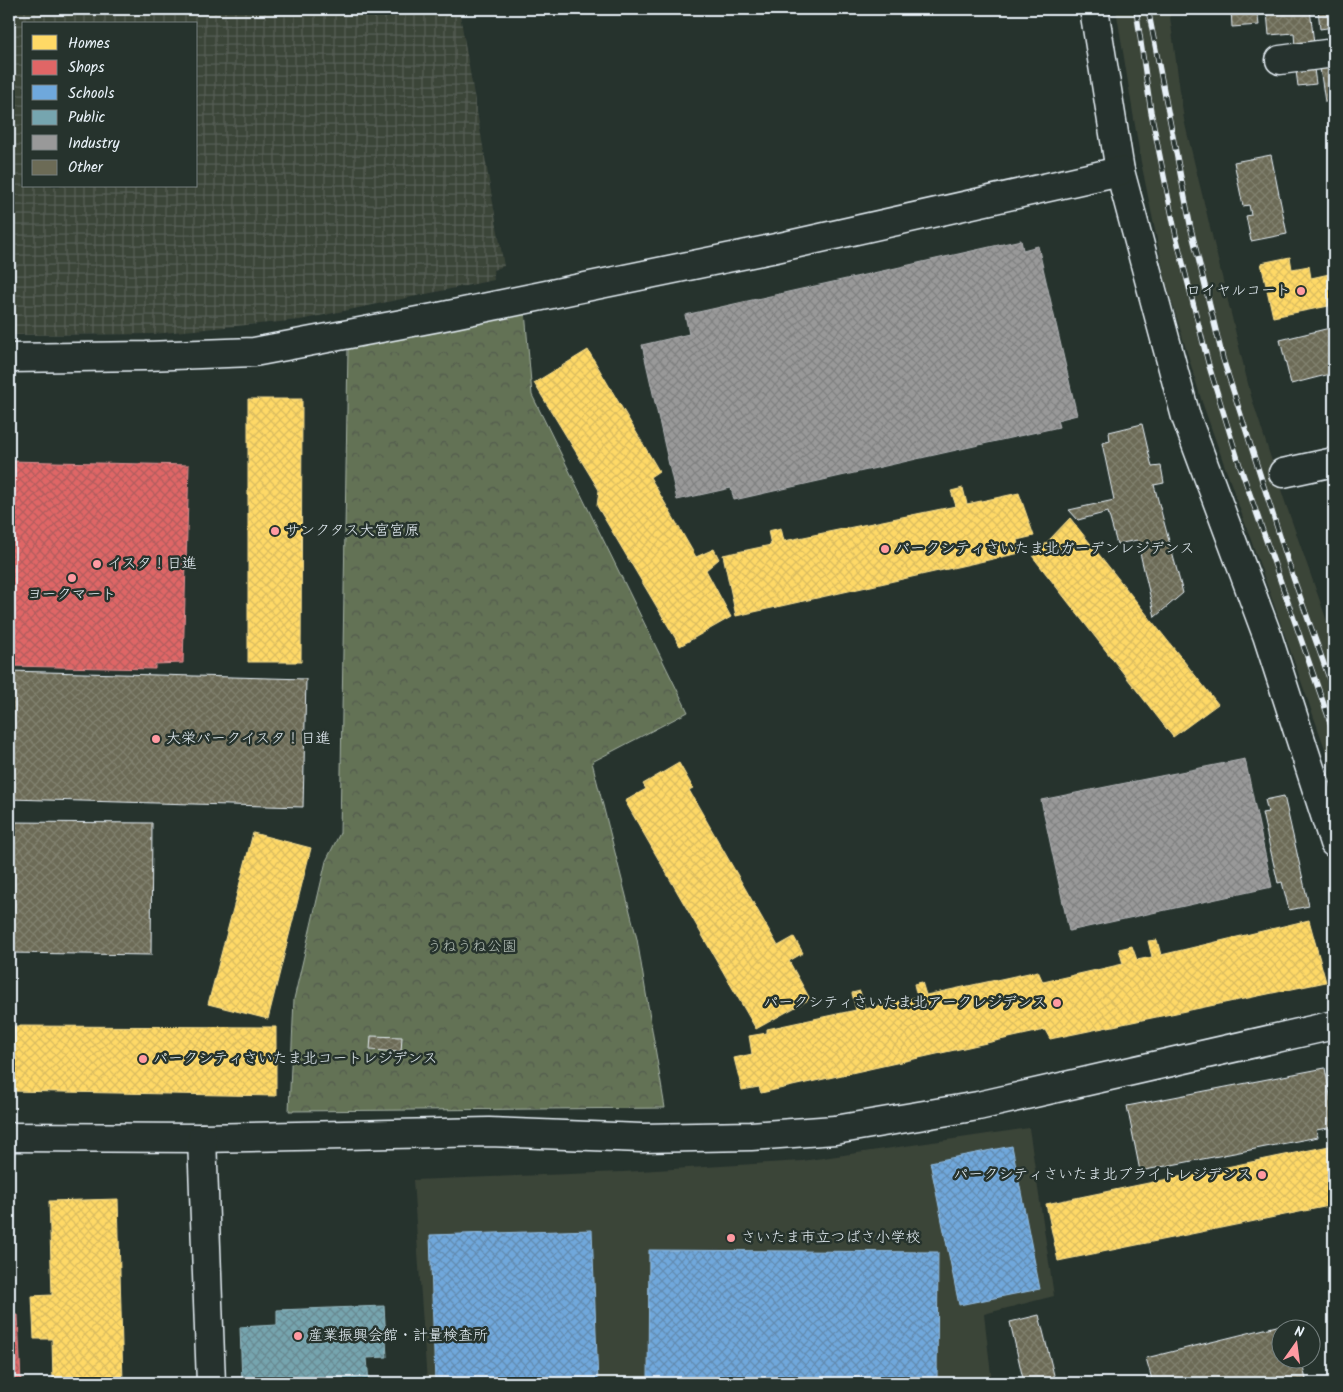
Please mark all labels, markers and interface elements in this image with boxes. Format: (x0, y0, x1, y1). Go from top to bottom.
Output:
legend (22, 22, 198, 188)
text: Homes (68, 32, 111, 56)
text: Shops (68, 56, 105, 80)
text: Schools (68, 82, 115, 106)
text: Public (68, 106, 105, 130)
text: Industry (68, 132, 121, 156)
text: Other (68, 156, 104, 180)
place label: ロイヤルコート (1186, 279, 1291, 303)
marker: ロイヤルコート (1295, 285, 1307, 297)
place label: サンクタス大宮宮原 (285, 519, 419, 543)
marker: サンクタス大宮宮原 (269, 525, 281, 537)
place label: パークシティさいたま北ガーデンレジデンス (895, 537, 1194, 561)
marker: パークシティさいたま北ガーデンレジデンス (879, 543, 891, 555)
place label: イスタ！日進 (107, 552, 197, 576)
marker: イスタ！日進 (91, 558, 103, 570)
marker: ヨークマート (66, 572, 78, 584)
place label: ヨークマート (27, 583, 117, 607)
place label: 大栄パークイスタ！日進 (166, 727, 330, 751)
marker: 大栄パークイスタ！日進 (150, 733, 162, 745)
park label: うねうね公園 (427, 935, 517, 959)
place label: パークシティさいたま北アークレジデンス (763, 991, 1047, 1015)
marker: パークシティさいたま北アークレジデンス (1051, 997, 1063, 1009)
place label: パークシティさいたま北コートレジデンス (153, 1047, 437, 1071)
marker: パークシティさいたま北コートレジデンス (137, 1053, 149, 1065)
place label: パークシティさいたま北ブライトレジデンス (953, 1163, 1252, 1187)
marker: パークシティさいたま北ブライトレジデンス (1256, 1169, 1268, 1181)
place label: さいたま市立つばさ小学校 (741, 1226, 920, 1250)
marker: さいたま市立つばさ小学校 (725, 1232, 737, 1244)
north arrow (1270, 1320, 1320, 1370)
text: N (1292, 1321, 1306, 1344)
place label: 産業振興会館・計量検査所 (308, 1324, 488, 1348)
marker: 産業振興会館・計量検査所 (292, 1330, 304, 1342)

